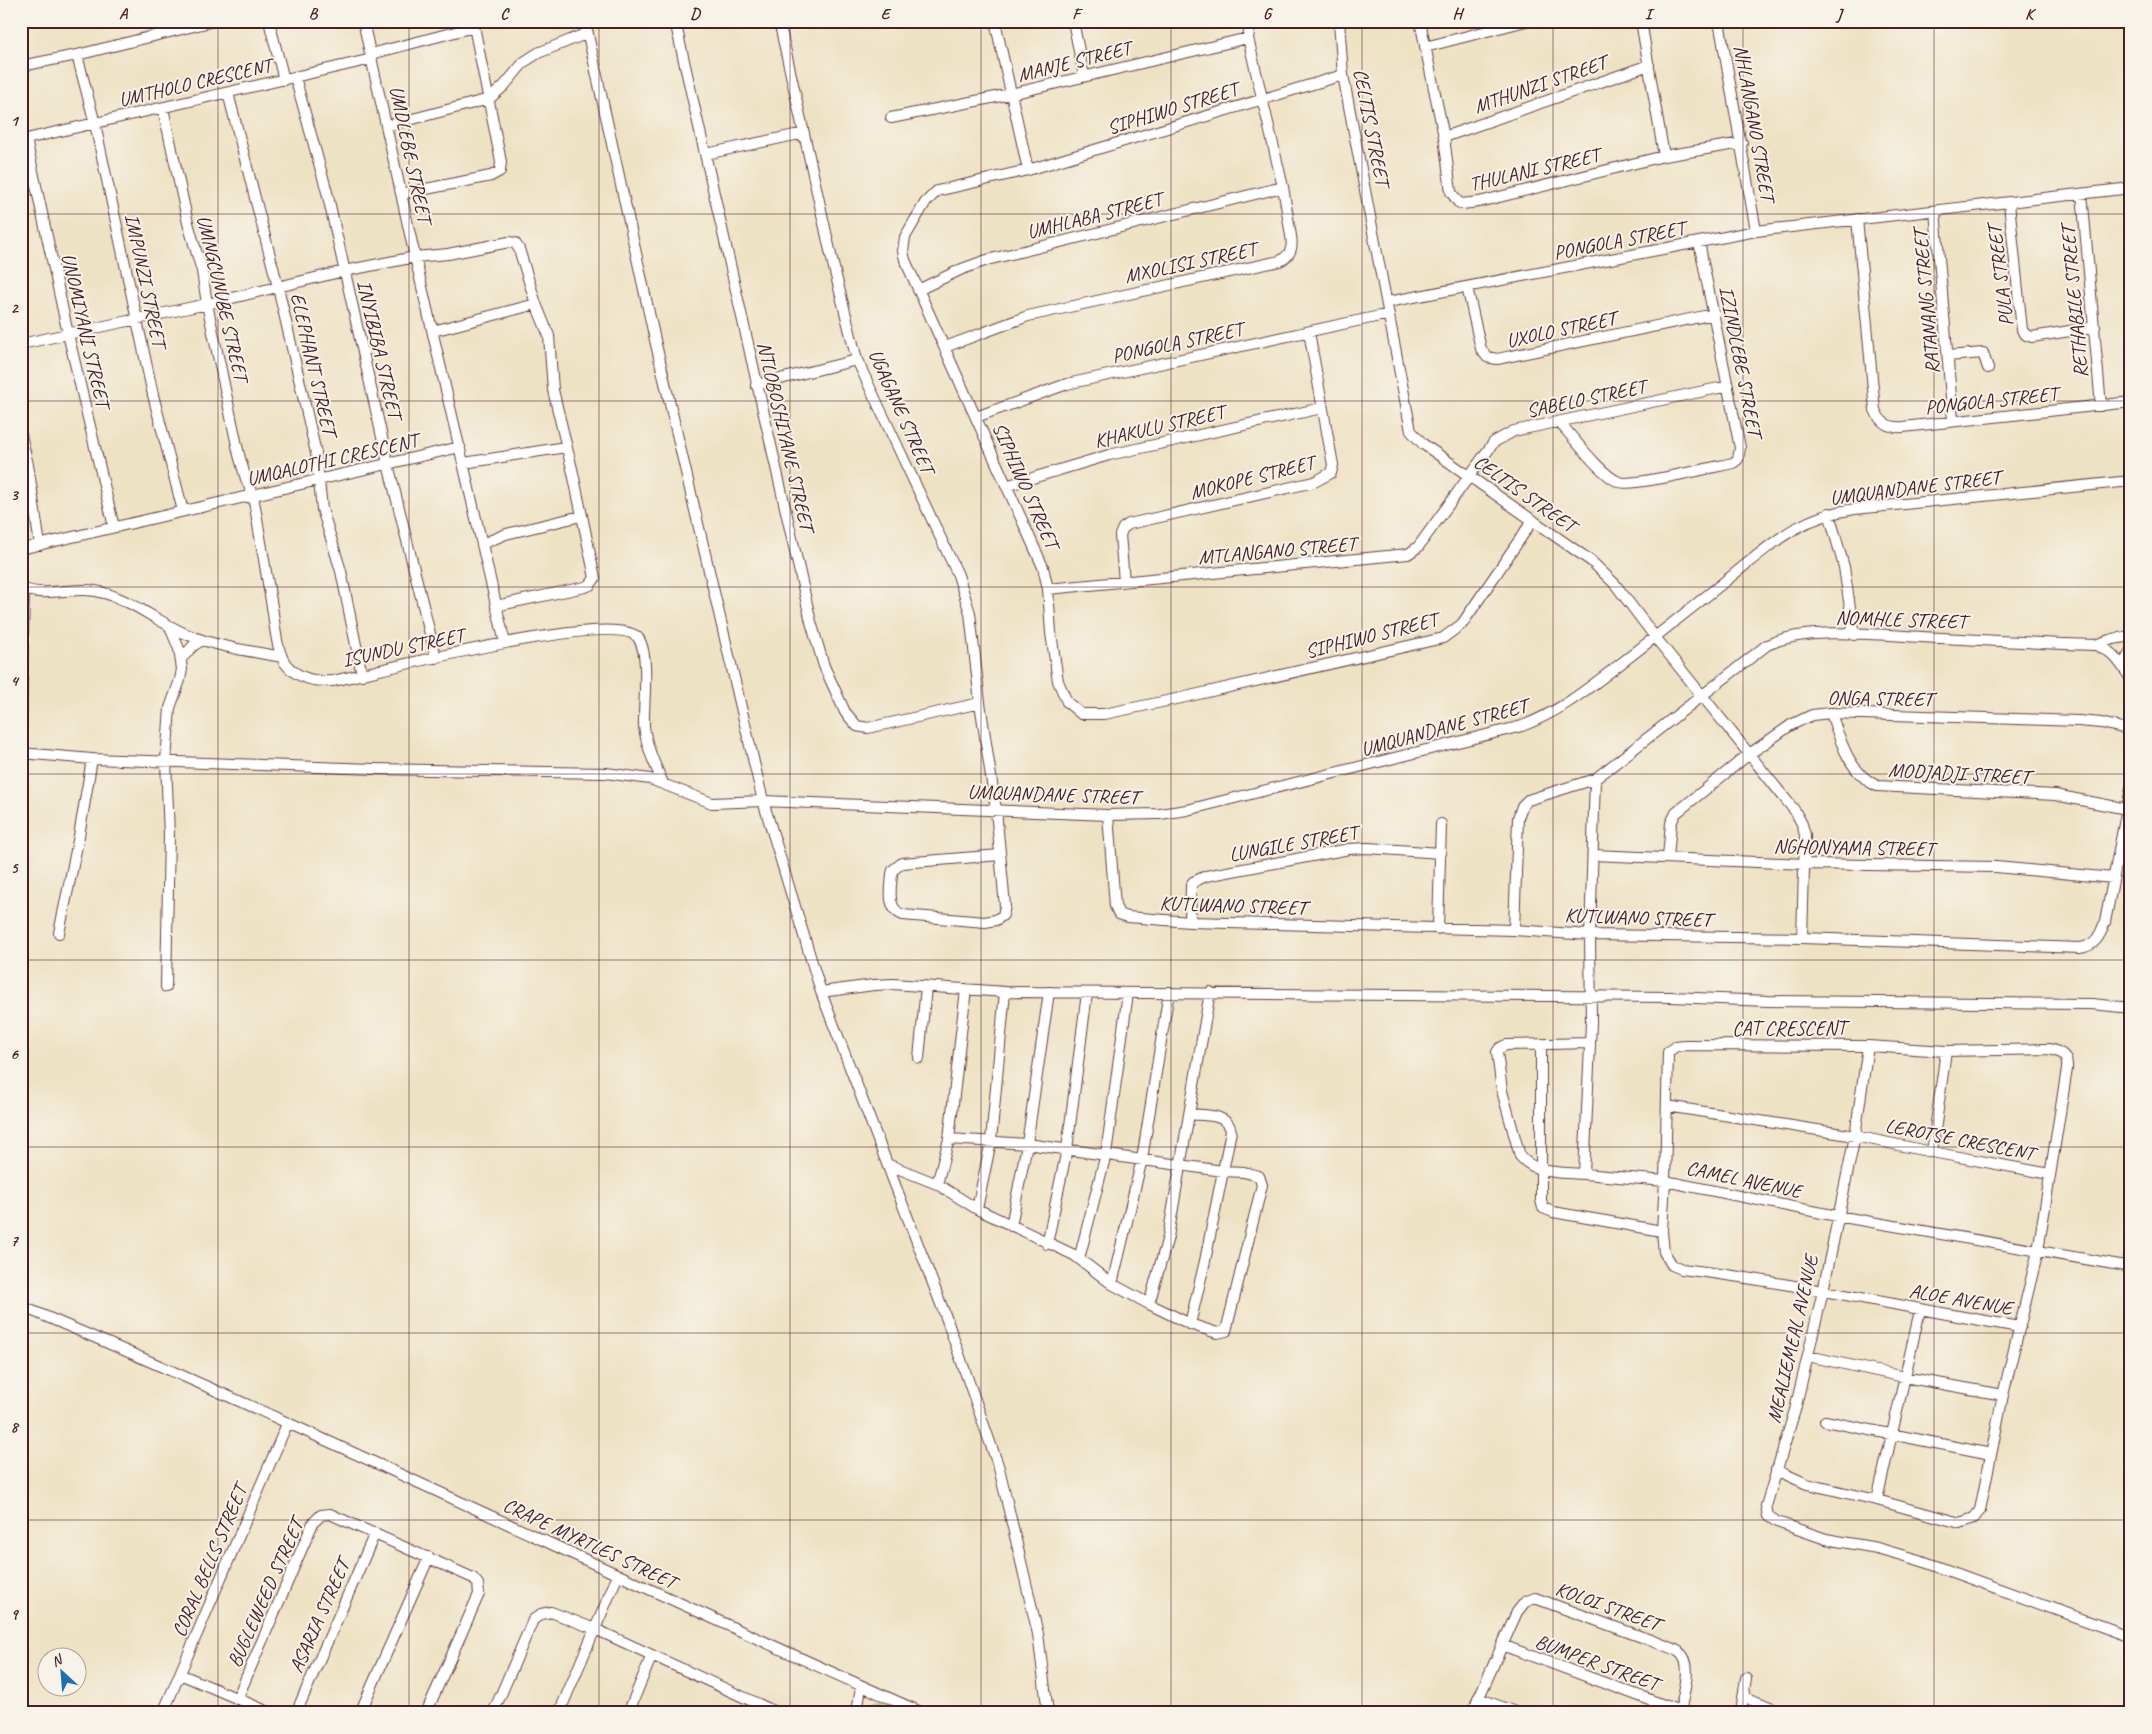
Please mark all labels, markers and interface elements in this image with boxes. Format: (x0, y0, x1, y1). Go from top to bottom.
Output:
text: A (119, 4, 129, 24)
text: B (309, 4, 319, 24)
text: C (500, 4, 510, 24)
text: D (690, 4, 701, 24)
text: E (881, 4, 892, 24)
text: F (1072, 4, 1083, 24)
text: G (1263, 4, 1273, 24)
text: H (1452, 4, 1464, 24)
text: I (1645, 4, 1655, 24)
text: J (1835, 4, 1844, 24)
text: K (2025, 4, 2037, 24)
street label: MANJE STREET (1015, 34, 1137, 88)
street label: NHLANGANO STREET (1728, 43, 1781, 207)
street label: MTHUNZI STREET (1471, 49, 1614, 119)
street label: UMTHOLO CRESCENT (116, 52, 278, 112)
street label: CELTIS STREET (1348, 67, 1396, 192)
street label: SIPHIWO STREET (1104, 75, 1245, 140)
street label: UMDLEBE STREET (384, 83, 438, 230)
text: 1 (10, 111, 19, 131)
street label: THULANI STREET (1467, 141, 1606, 197)
street label: UMHLABA STREET (1024, 185, 1169, 244)
street label: IMPUNZI STREET (119, 211, 173, 354)
street label: UMNGCUNUBE STREET (191, 213, 255, 387)
street label: PONGOLA STREET (1551, 215, 1691, 265)
street label: PULA STREET (1981, 219, 2019, 328)
street label: RETHABILE STREET (2055, 220, 2094, 379)
street label: RATANANG STREET (1907, 224, 1945, 375)
street label: MXOLISI STREET (1122, 235, 1263, 289)
street label: UNOMIYANI STREET (56, 251, 116, 414)
street label: INYIBIBA STREET (351, 278, 409, 425)
street label: IZINDLEBE STREET (1714, 284, 1768, 443)
street label: ELEPHANT STREET (285, 291, 343, 442)
text: 2 (10, 298, 19, 318)
street label: UXOLO STREET (1504, 305, 1623, 353)
street label: PONGOLA STREET (1109, 315, 1249, 369)
street label: NTLOBOSHIYANE STREET (752, 339, 820, 538)
street label: UGAGANE STREET (863, 345, 942, 481)
street label: SABELO STREET (1524, 373, 1652, 423)
street label: PONGOLA STREET (1924, 381, 2063, 420)
street label: KHAKULU STREET (1092, 398, 1231, 454)
street label: SIPHIWO STREET (987, 418, 1066, 556)
street label: UMQALOTHI CRESCENT (244, 427, 425, 491)
street label: MOKOPE STREET (1187, 449, 1321, 505)
street label: CELTIS STREET (1469, 449, 1584, 540)
street label: UMQUANDANE STREET (1829, 464, 2006, 510)
text: 3 (10, 485, 19, 505)
street label: MTLANGANO STREET (1197, 531, 1361, 570)
street label: NOMHLE STREET (1835, 605, 1971, 634)
street label: SIPHIWO STREET (1303, 606, 1444, 664)
street label: ISUNDU STREET (340, 622, 470, 673)
text: 4 (10, 671, 19, 691)
street label: ONGA STREET (1827, 685, 1938, 712)
street label: UMQUANDANE STREET (1358, 692, 1535, 762)
street label: MODJADJI STREET (1888, 757, 2035, 790)
street label: UMQUANDANE STREET (967, 779, 1144, 810)
street label: LUNGILE STREET (1227, 819, 1364, 867)
street label: NGHONYAMA STREET (1773, 834, 1938, 861)
text: 5 (11, 858, 20, 878)
street label: KUTLWANO STREET (1159, 890, 1312, 921)
street label: KUTLWANO STREET (1564, 902, 1717, 933)
street label: CAT CRESCENT (1732, 1016, 1851, 1041)
text: 6 (10, 1044, 19, 1064)
street label: LEROTSE CRESCENT (1883, 1113, 2040, 1167)
street label: CAMEL AVENUE (1684, 1155, 1807, 1205)
text: 7 (10, 1231, 19, 1251)
street label: MEALIEMEAL AVENUE (1761, 1251, 1824, 1425)
street label: ALOE AVENUE (1908, 1278, 2017, 1321)
text: 8 (10, 1417, 19, 1437)
street label: CORAL BELLS STREET (166, 1477, 255, 1641)
street label: CRAPE MYRTLES STREET (499, 1492, 684, 1596)
street label: BUGLEWEED STREET (222, 1511, 311, 1671)
street label: ASARIA STREET (283, 1552, 357, 1676)
street label: KOLOI STREET (1552, 1576, 1668, 1639)
text: 9 (10, 1604, 19, 1624)
street label: BUMPER STREET (1532, 1629, 1666, 1698)
north arrow (38, 1646, 88, 1696)
text: N (49, 1650, 66, 1670)

